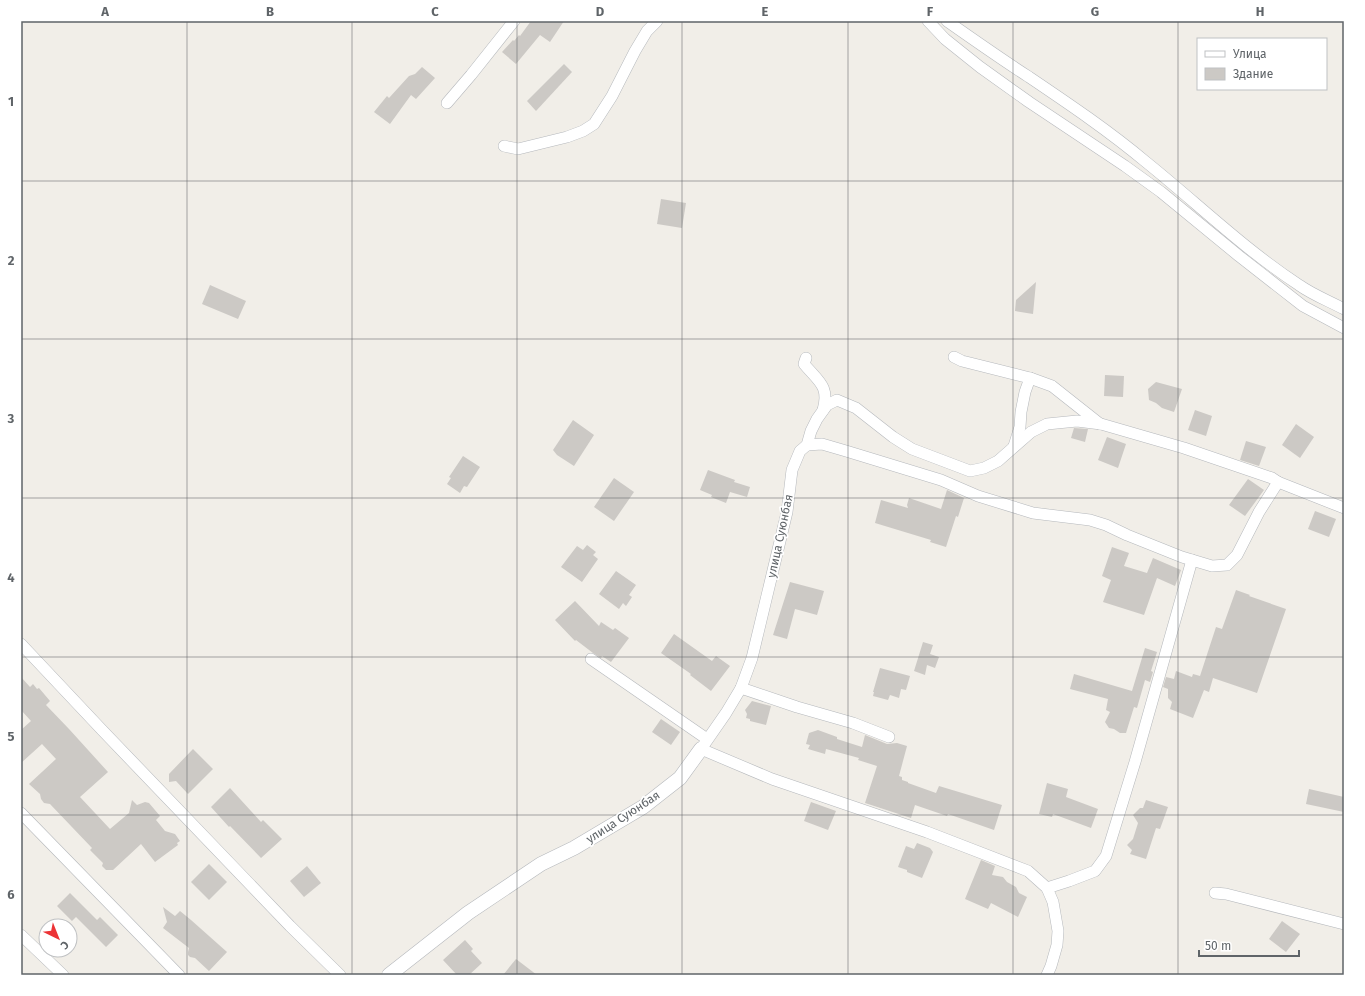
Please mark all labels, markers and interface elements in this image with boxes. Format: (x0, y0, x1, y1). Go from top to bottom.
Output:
text: A (100, 4, 109, 19)
text: B (266, 4, 274, 19)
text: C (431, 4, 439, 19)
text: D (596, 4, 605, 19)
text: E (762, 4, 769, 19)
text: F (927, 4, 934, 19)
text: G (1091, 4, 1099, 19)
text: H (1256, 4, 1264, 19)
legend (1197, 38, 1327, 90)
text: Улица (1233, 47, 1267, 61)
text: Здание (1233, 67, 1273, 81)
text: 1 (8, 94, 14, 109)
text: 2 (8, 253, 15, 268)
text: 3 (7, 411, 15, 426)
street label: улица Суюнбая (764, 493, 796, 579)
text: 4 (7, 570, 15, 585)
text: 5 (8, 729, 15, 744)
street label: улица Суюнбая (583, 788, 663, 846)
text: 6 (7, 887, 15, 902)
north arrow (38, 918, 78, 958)
scale bar (1199, 932, 1299, 958)
text: С (57, 938, 71, 952)
text: 50 m (1205, 939, 1231, 953)

